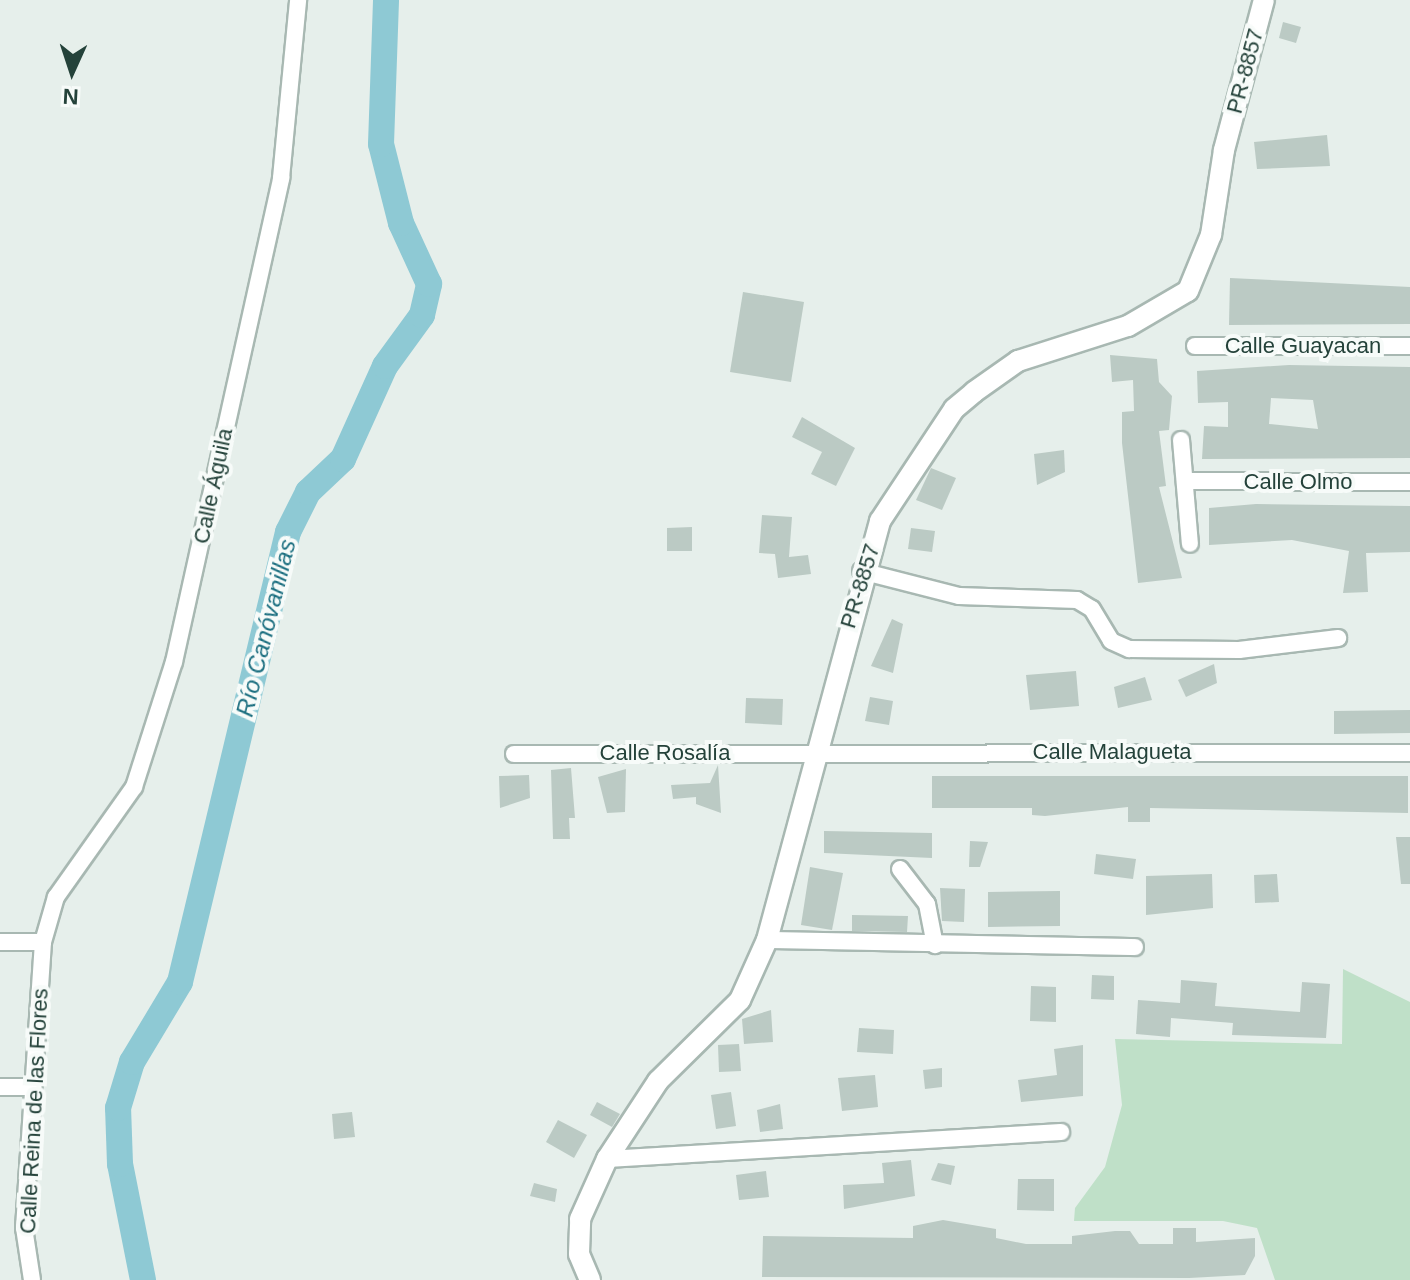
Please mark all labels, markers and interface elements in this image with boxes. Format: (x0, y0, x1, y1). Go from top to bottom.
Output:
street label: PR-8857 (1221, 26, 1269, 116)
north arrow (32, 32, 112, 112)
text: N (62, 84, 79, 109)
street label: Calle Guayacan (1225, 333, 1381, 359)
street label: Calle Águila (188, 426, 238, 546)
street label: Calle Olmo (1244, 469, 1352, 495)
water label: Río Canóvanillas (230, 536, 302, 720)
street label: PR-8857 (835, 541, 885, 631)
street label: Calle Malagueta (1033, 739, 1191, 765)
street label: Calle Rosalía (600, 740, 730, 766)
street label: Calle Reina de las Flores (14, 988, 54, 1234)

